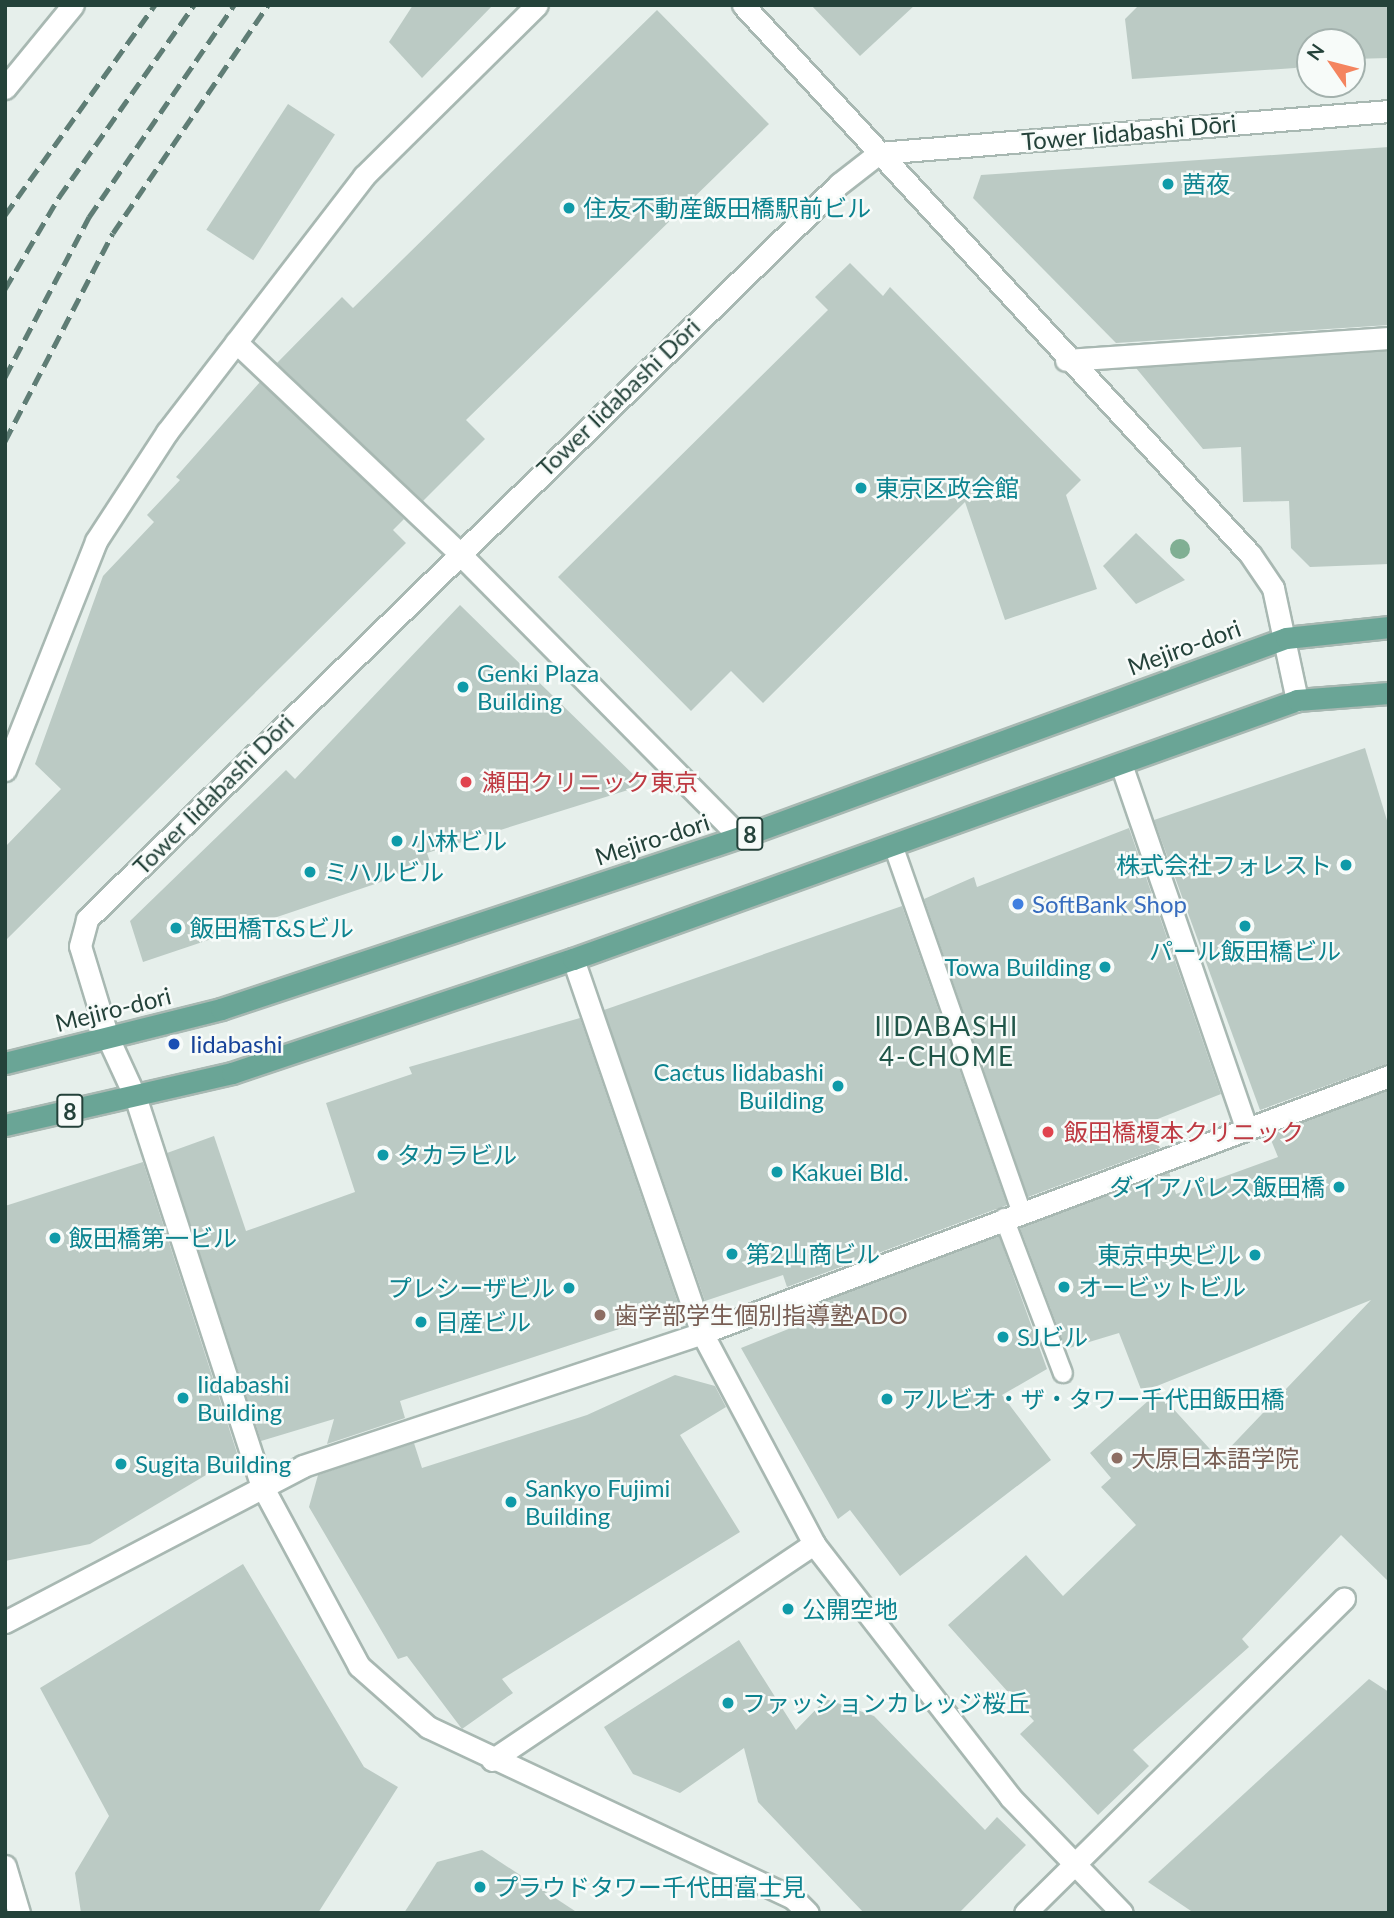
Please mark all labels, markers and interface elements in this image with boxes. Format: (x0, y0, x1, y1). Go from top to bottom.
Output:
north arrow (1296, 28, 1366, 98)
text: N (1301, 39, 1329, 64)
street label: Tower Iidabashi Dōri (1020, 108, 1238, 156)
place label: 茜夜 (1182, 170, 1230, 198)
marker: 茜夜 (1160, 176, 1176, 192)
place label: 住友不動産飯田橋駅前ビル (583, 194, 871, 222)
marker: 住友不動産飯田橋駅前ビル (561, 200, 577, 216)
street label: Tower Iidabashi Dōri (530, 312, 706, 482)
place label: 東京区政会館 (875, 474, 1019, 502)
marker: 東京区政会館 (853, 480, 869, 496)
street label: Mejiro-dori (1123, 613, 1245, 681)
place label: Genki Plaza Building (477, 659, 599, 715)
marker: Genki Plaza Building (455, 679, 471, 695)
street label: Tower Iidabashi Dōri (127, 708, 299, 880)
place label: 瀬田クリニック東京 (482, 768, 698, 796)
marker: 瀬田クリニック東京 (456, 772, 476, 792)
street label: Mejiro-dori (591, 807, 713, 871)
road number: 8 (736, 814, 764, 854)
place label: 小林ビル (411, 827, 507, 855)
marker: 小林ビル (389, 833, 405, 849)
place label: 株式会社フォレスト (1116, 851, 1332, 879)
marker: 株式会社フォレスト (1338, 857, 1354, 873)
place label: ミハルビル (324, 858, 444, 886)
marker: ミハルビル (302, 864, 318, 880)
place label: SoftBank Shop (1032, 890, 1187, 918)
marker: SoftBank Shop (1010, 896, 1026, 912)
place label: 飯田橋T&Sビル (190, 914, 354, 942)
marker: パール飯田橋ビル (1237, 918, 1253, 934)
marker: 飯田橋T&Sビル (168, 920, 184, 936)
place label: パール飯田橋ビル (1149, 937, 1341, 965)
place label: Towa Building (944, 953, 1091, 981)
marker: Towa Building (1097, 959, 1113, 975)
street label: Mejiro-dori (52, 981, 174, 1037)
district label: IIDABASHI 4-CHOME (876, 1011, 1018, 1072)
place label: Iidabashi (190, 1030, 283, 1058)
marker: Iidabashi (164, 1034, 184, 1054)
place label: Cactus Iidabashi Building (653, 1058, 824, 1114)
marker: Cactus Iidabashi Building (830, 1078, 846, 1094)
road number: 8 (56, 1092, 84, 1130)
place label: 飯田橋榎本クリニック (1064, 1118, 1304, 1146)
marker: 飯田橋榎本クリニック (1038, 1122, 1058, 1142)
place label: タカラビル (397, 1141, 517, 1169)
marker: タカラビル (375, 1147, 391, 1163)
place label: Kakuei Bld. (791, 1158, 909, 1186)
marker: Kakuei Bld. (769, 1164, 785, 1180)
place label: ダイアパレス飯田橋 (1109, 1173, 1325, 1201)
marker: ダイアパレス飯田橋 (1331, 1179, 1347, 1195)
place label: 飯田橋第一ビル (69, 1224, 237, 1252)
marker: 飯田橋第一ビル (47, 1230, 63, 1246)
place label: 第2山商ビル (746, 1240, 880, 1268)
place label: 東京中央ビル (1097, 1241, 1241, 1269)
marker: 第2山商ビル (724, 1246, 740, 1262)
marker: 東京中央ビル (1247, 1247, 1263, 1263)
place label: オービットビル (1078, 1273, 1246, 1301)
place label: プレシーザビル (387, 1274, 555, 1302)
marker: オービットビル (1056, 1279, 1072, 1295)
marker: プレシーザビル (561, 1280, 577, 1296)
place label: 歯学部学生個別指導塾ADO (614, 1301, 908, 1329)
marker: 歯学部学生個別指導塾ADO (592, 1307, 608, 1323)
place label: 日産ビル (435, 1308, 531, 1336)
marker: 日産ビル (413, 1314, 429, 1330)
place label: SJビル (1017, 1323, 1088, 1351)
marker: SJビル (995, 1329, 1011, 1345)
place label: Iidabashi Building (197, 1370, 290, 1426)
place label: アルビオ・ザ・タワー千代田飯田橋 (901, 1385, 1285, 1413)
marker: Iidabashi Building (175, 1390, 191, 1406)
marker: アルビオ・ザ・タワー千代田飯田橋 (879, 1391, 895, 1407)
place label: 大原日本語学院 (1131, 1444, 1299, 1472)
place label: Sugita Building (135, 1450, 291, 1478)
marker: 大原日本語学院 (1109, 1450, 1125, 1466)
marker: Sugita Building (113, 1456, 129, 1472)
place label: Sankyo Fujimi Building (525, 1474, 670, 1530)
marker: Sankyo Fujimi Building (503, 1494, 519, 1510)
place label: 公開空地 (802, 1595, 898, 1623)
marker: 公開空地 (780, 1601, 796, 1617)
place label: ファッションカレッジ桜丘 (742, 1689, 1030, 1717)
marker: ファッションカレッジ桜丘 (720, 1695, 736, 1711)
place label: プラウドタワー千代田富士見 (494, 1873, 806, 1901)
marker: プラウドタワー千代田富士見 (472, 1879, 488, 1895)

